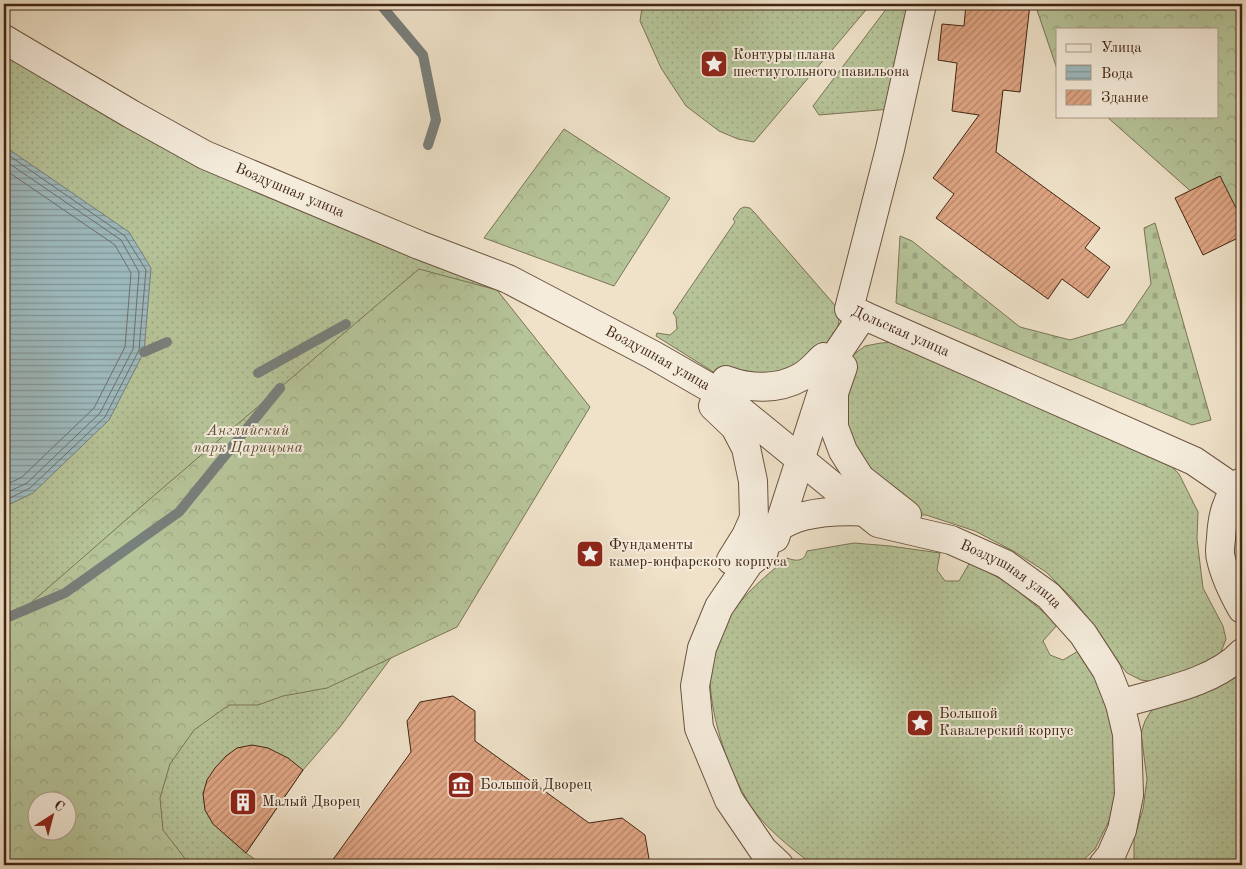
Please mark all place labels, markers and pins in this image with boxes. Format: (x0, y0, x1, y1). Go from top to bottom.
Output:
place label: Контуры плана шестиугольного павильона (733, 48, 910, 80)
place icon: Контуры плана шестиугольного павильона (699, 49, 729, 79)
place label: Фундаменты камер-юнфарского корпуса (609, 538, 788, 570)
place icon: Фундаменты камер-юнфарского корпуса (575, 539, 605, 569)
place label: Большой Кавалерский корпус (939, 707, 1074, 739)
place icon: Большой Кавалерский корпус (905, 708, 935, 738)
museum icon: Большой Дворец (446, 770, 476, 800)
place label: Большой Дворец (480, 778, 592, 793)
building icon: Малый Дворец (228, 787, 258, 817)
place label: Малый Дворец (262, 795, 361, 810)

